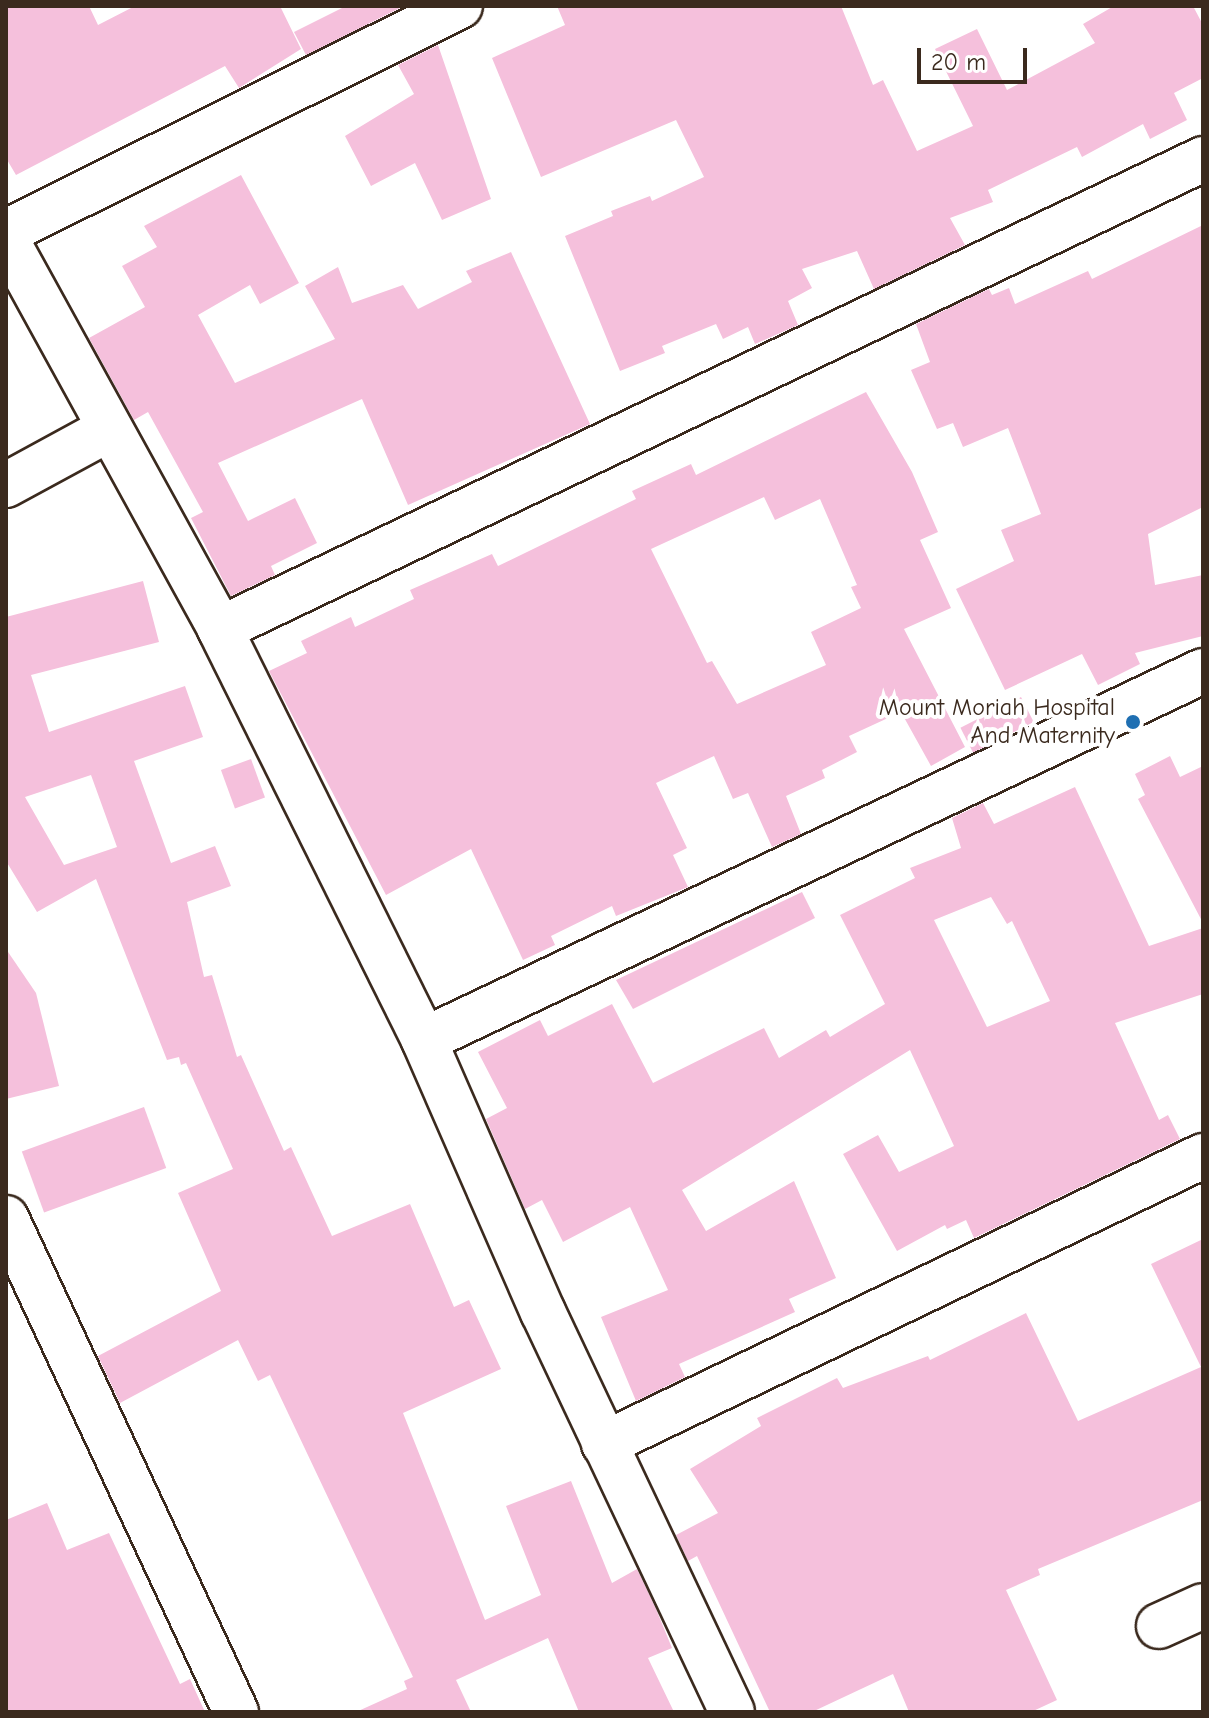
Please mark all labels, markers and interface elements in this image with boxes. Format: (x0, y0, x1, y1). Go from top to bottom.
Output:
scale bar (921, 32, 1031, 82)
text: 20 m (931, 48, 986, 76)
place label: Mount Moriah Hospital And Maternity (879, 694, 1115, 750)
marker: Mount Moriah Hospital And Maternity (1122, 711, 1144, 733)

